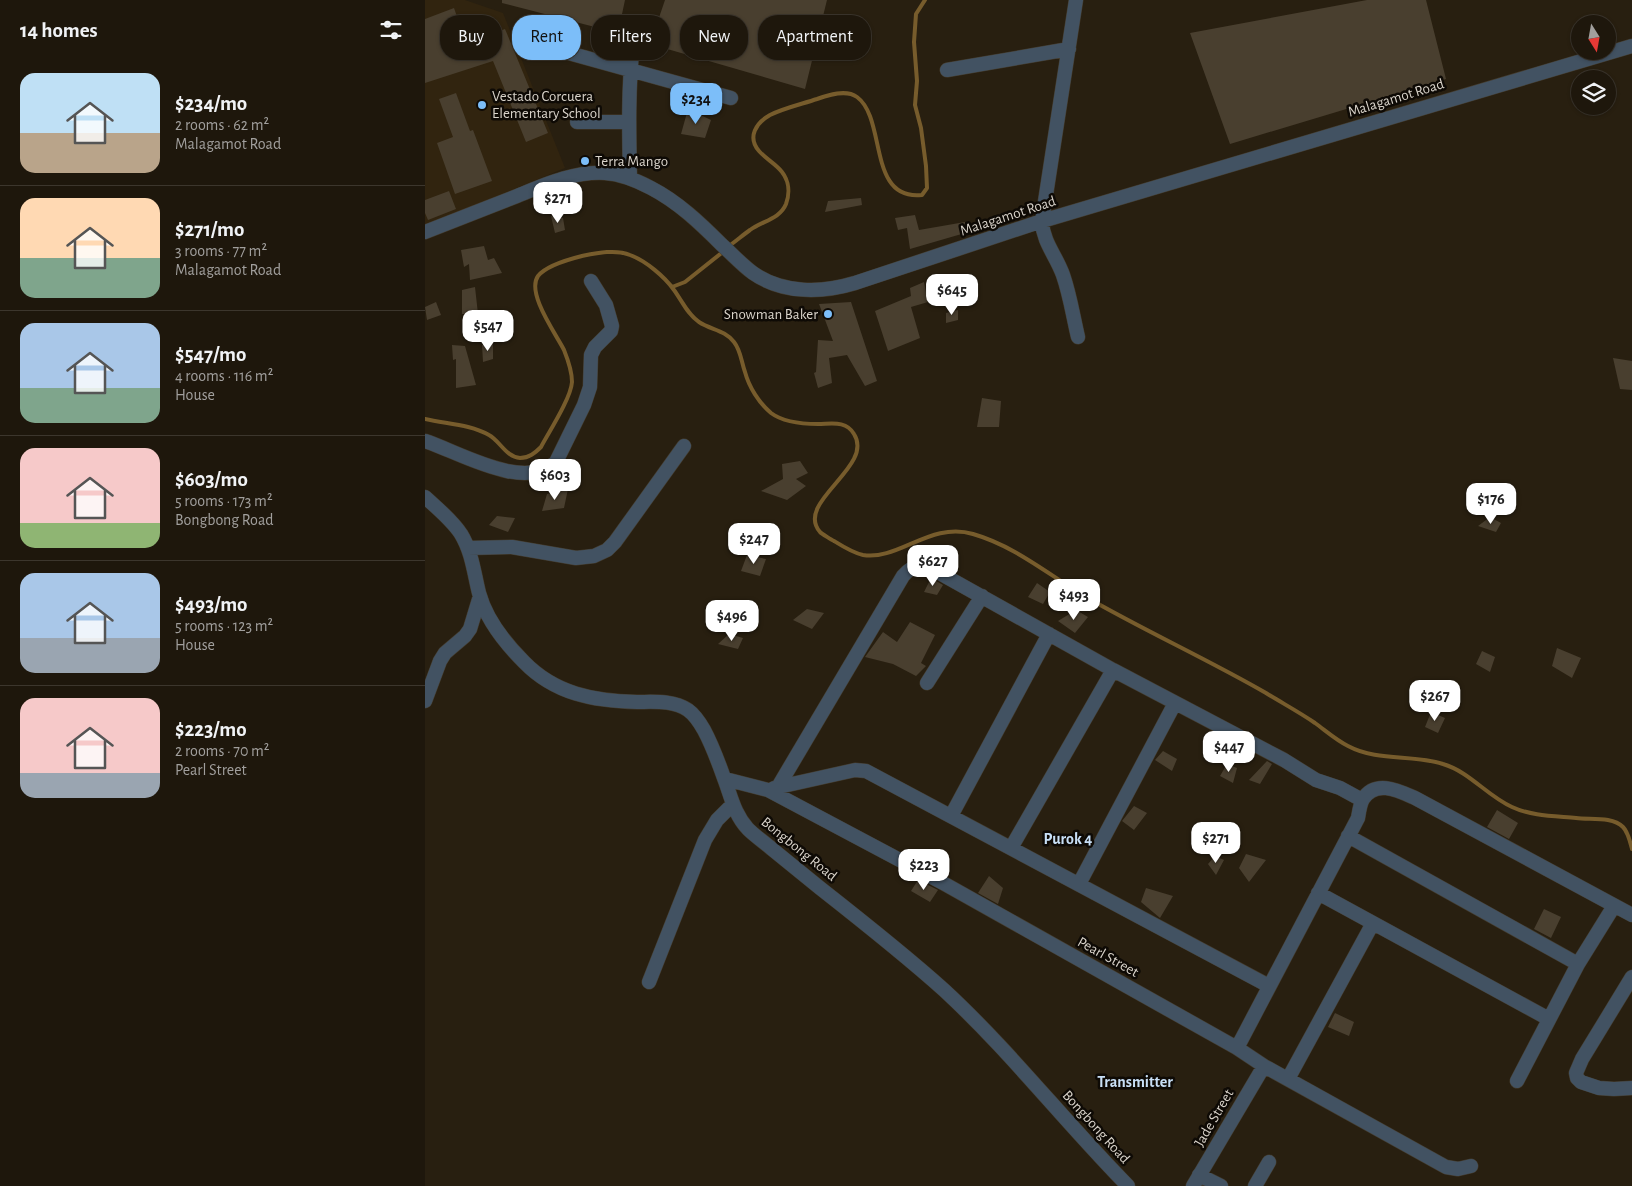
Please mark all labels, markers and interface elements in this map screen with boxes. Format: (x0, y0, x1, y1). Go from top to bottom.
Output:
chip: Buy (440, 15, 502, 60)
chip: Rent (512, 15, 581, 60)
chip: Filters (591, 15, 670, 60)
chip: New (680, 15, 748, 60)
chip: Apartment (758, 15, 871, 60)
north arrow (1571, 15, 1616, 60)
map controls (1571, 15, 1616, 115)
icon: filters (377, 16, 405, 44)
text: 14 homes (20, 20, 98, 41)
button: layers (1571, 70, 1616, 115)
street label: Malagamot Road (1346, 76, 1446, 120)
pin: $234 (666, 82, 726, 125)
place label: Vestado Corcuera Elementary School (492, 89, 601, 121)
text: $234 (681, 91, 711, 107)
icon: home (60, 93, 120, 153)
text: $234/mo (175, 93, 247, 114)
marker: Vestado Corcuera Elementary School (476, 99, 488, 111)
text: 2 rooms · 62 m² (175, 117, 269, 133)
text: Malagamot Road (175, 136, 281, 152)
place label: Terra Mango (595, 154, 668, 169)
marker: Terra Mango (579, 155, 591, 167)
pin: $271 (528, 182, 588, 224)
text: $271 (544, 190, 572, 206)
street label: Malagamot Road (958, 193, 1058, 239)
icon: home (60, 218, 120, 278)
text: $271/mo (175, 219, 244, 240)
text: 3 rooms · 77 m² (175, 243, 267, 259)
text: Malagamot Road (175, 262, 281, 278)
pin: $645 (922, 274, 982, 316)
text: $645 (937, 282, 967, 298)
place label: Snowman Baker (724, 307, 818, 322)
marker: Snowman Baker (822, 308, 834, 320)
pin: $547 (458, 310, 518, 352)
text: $547 (473, 318, 503, 334)
icon: home (60, 343, 120, 403)
text: $547/mo (175, 344, 246, 365)
text: 4 rooms · 116 m² (175, 368, 273, 384)
text: House (175, 387, 215, 403)
pin: $603 (525, 458, 585, 501)
text: $603 (540, 467, 570, 483)
icon: home (60, 468, 120, 528)
text: $603/mo (175, 469, 248, 490)
pin: $176 (1461, 482, 1521, 525)
text: $176 (1477, 491, 1505, 507)
text: 5 rooms · 173 m² (175, 493, 273, 509)
text: Bongbong Road (175, 512, 274, 528)
pin: $247 (724, 522, 784, 565)
text: $247 (739, 531, 769, 547)
pin: $627 (903, 544, 963, 587)
text: $627 (918, 553, 948, 569)
pin: $493 (1044, 578, 1104, 621)
text: $493 (1059, 587, 1089, 603)
icon: home (60, 593, 120, 653)
text: $493/mo (175, 594, 248, 615)
pin: $496 (702, 600, 762, 642)
text: $496 (717, 608, 747, 624)
text: 5 rooms · 123 m² (175, 618, 273, 634)
text: House (175, 637, 215, 653)
pin: $267 (1405, 680, 1465, 722)
text: $267 (1420, 688, 1450, 704)
icon: home (60, 718, 120, 778)
text: $223/mo (175, 719, 247, 740)
pin: $447 (1199, 730, 1259, 773)
text: $447 (1214, 739, 1244, 755)
text: 2 rooms · 70 m² (175, 743, 269, 759)
text: Pearl Street (175, 762, 247, 778)
street label: Bongbong Road (758, 814, 840, 884)
pin: $271 (1186, 822, 1246, 864)
text: $271 (1202, 830, 1230, 846)
district label: Purok 4 (1044, 831, 1092, 847)
pin: $223 (894, 848, 954, 891)
text: $223 (909, 857, 939, 873)
street label: Pearl Street (1075, 934, 1141, 980)
district label: Transmitter (1097, 1074, 1173, 1090)
street label: Jade Street (1192, 1086, 1237, 1149)
street label: Bongbong Road (1059, 1088, 1133, 1167)

